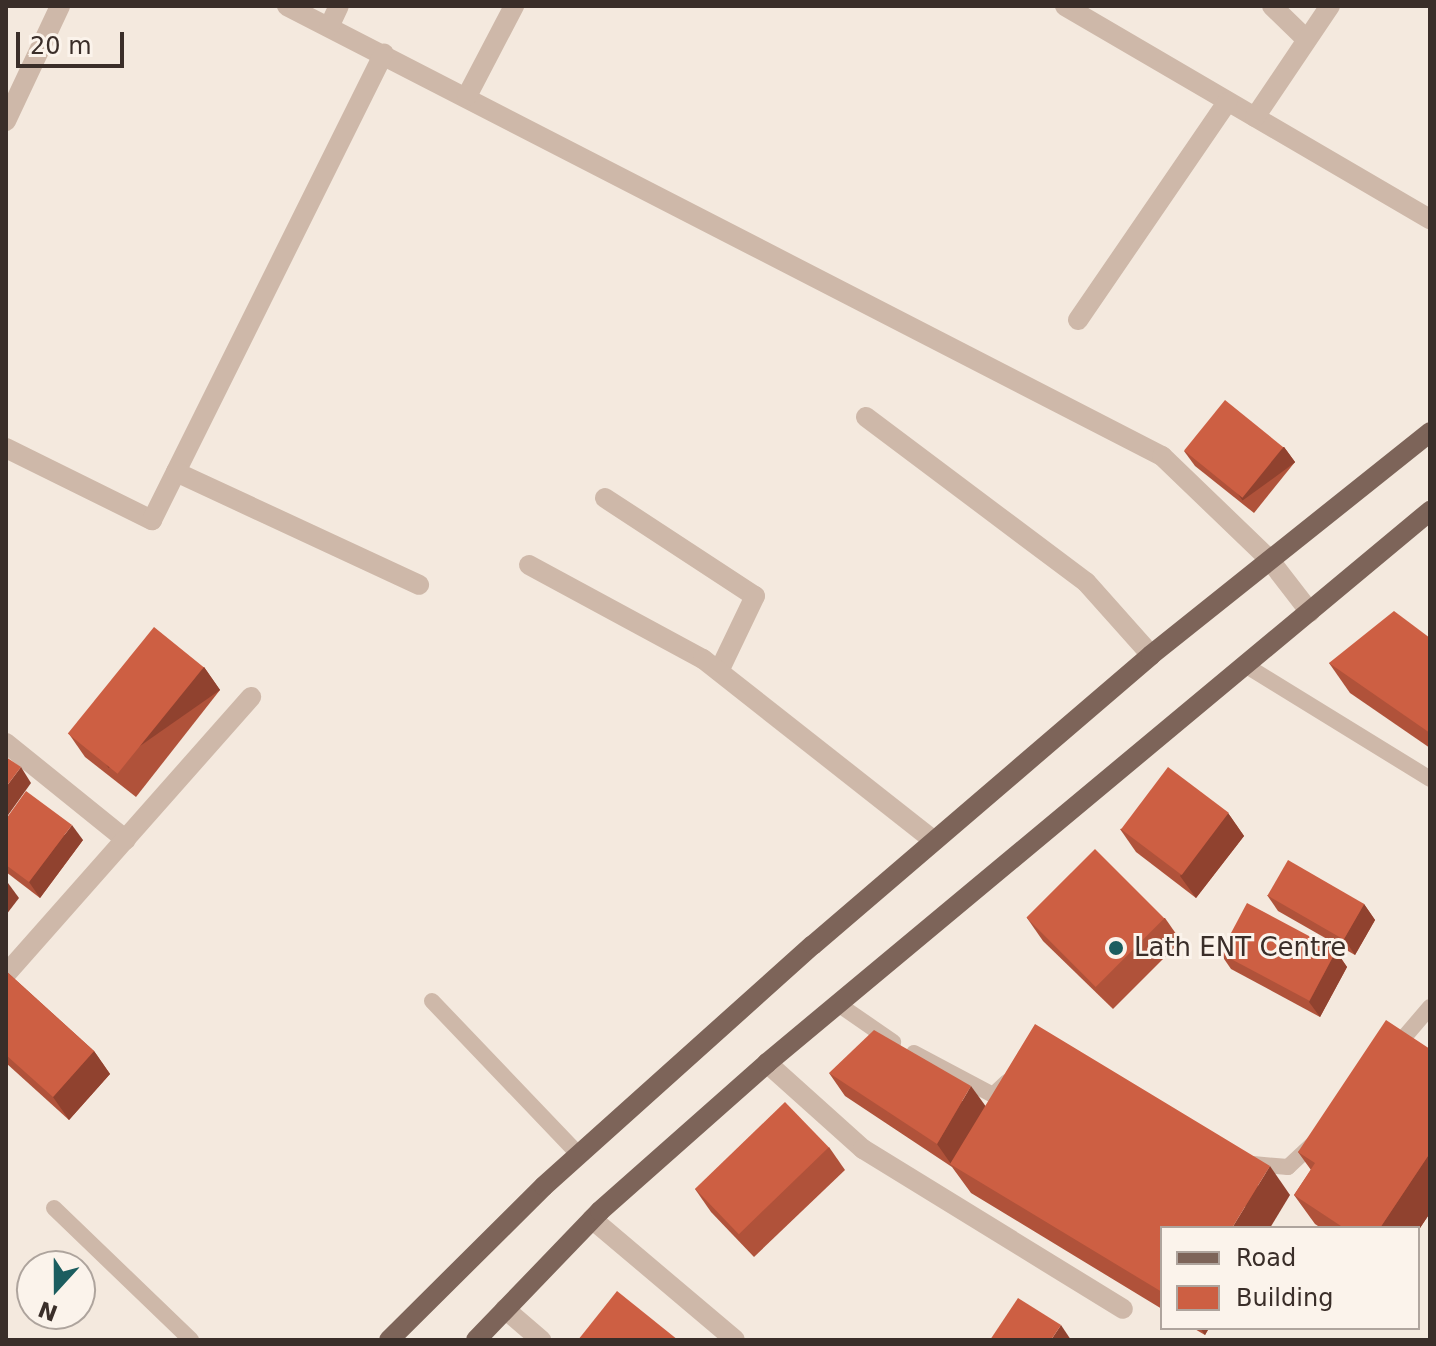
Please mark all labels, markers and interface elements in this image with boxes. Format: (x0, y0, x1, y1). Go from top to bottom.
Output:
scale bar (20, 16, 128, 66)
text: 20 m (30, 32, 92, 60)
place label: Lath ENT Centre (1134, 932, 1346, 964)
marker: Lath ENT Centre (1105, 937, 1127, 959)
legend (1160, 1226, 1420, 1330)
text: Road (1236, 1244, 1296, 1272)
north arrow (16, 1250, 96, 1330)
text: Building (1236, 1284, 1333, 1312)
text: N (35, 1296, 61, 1326)

